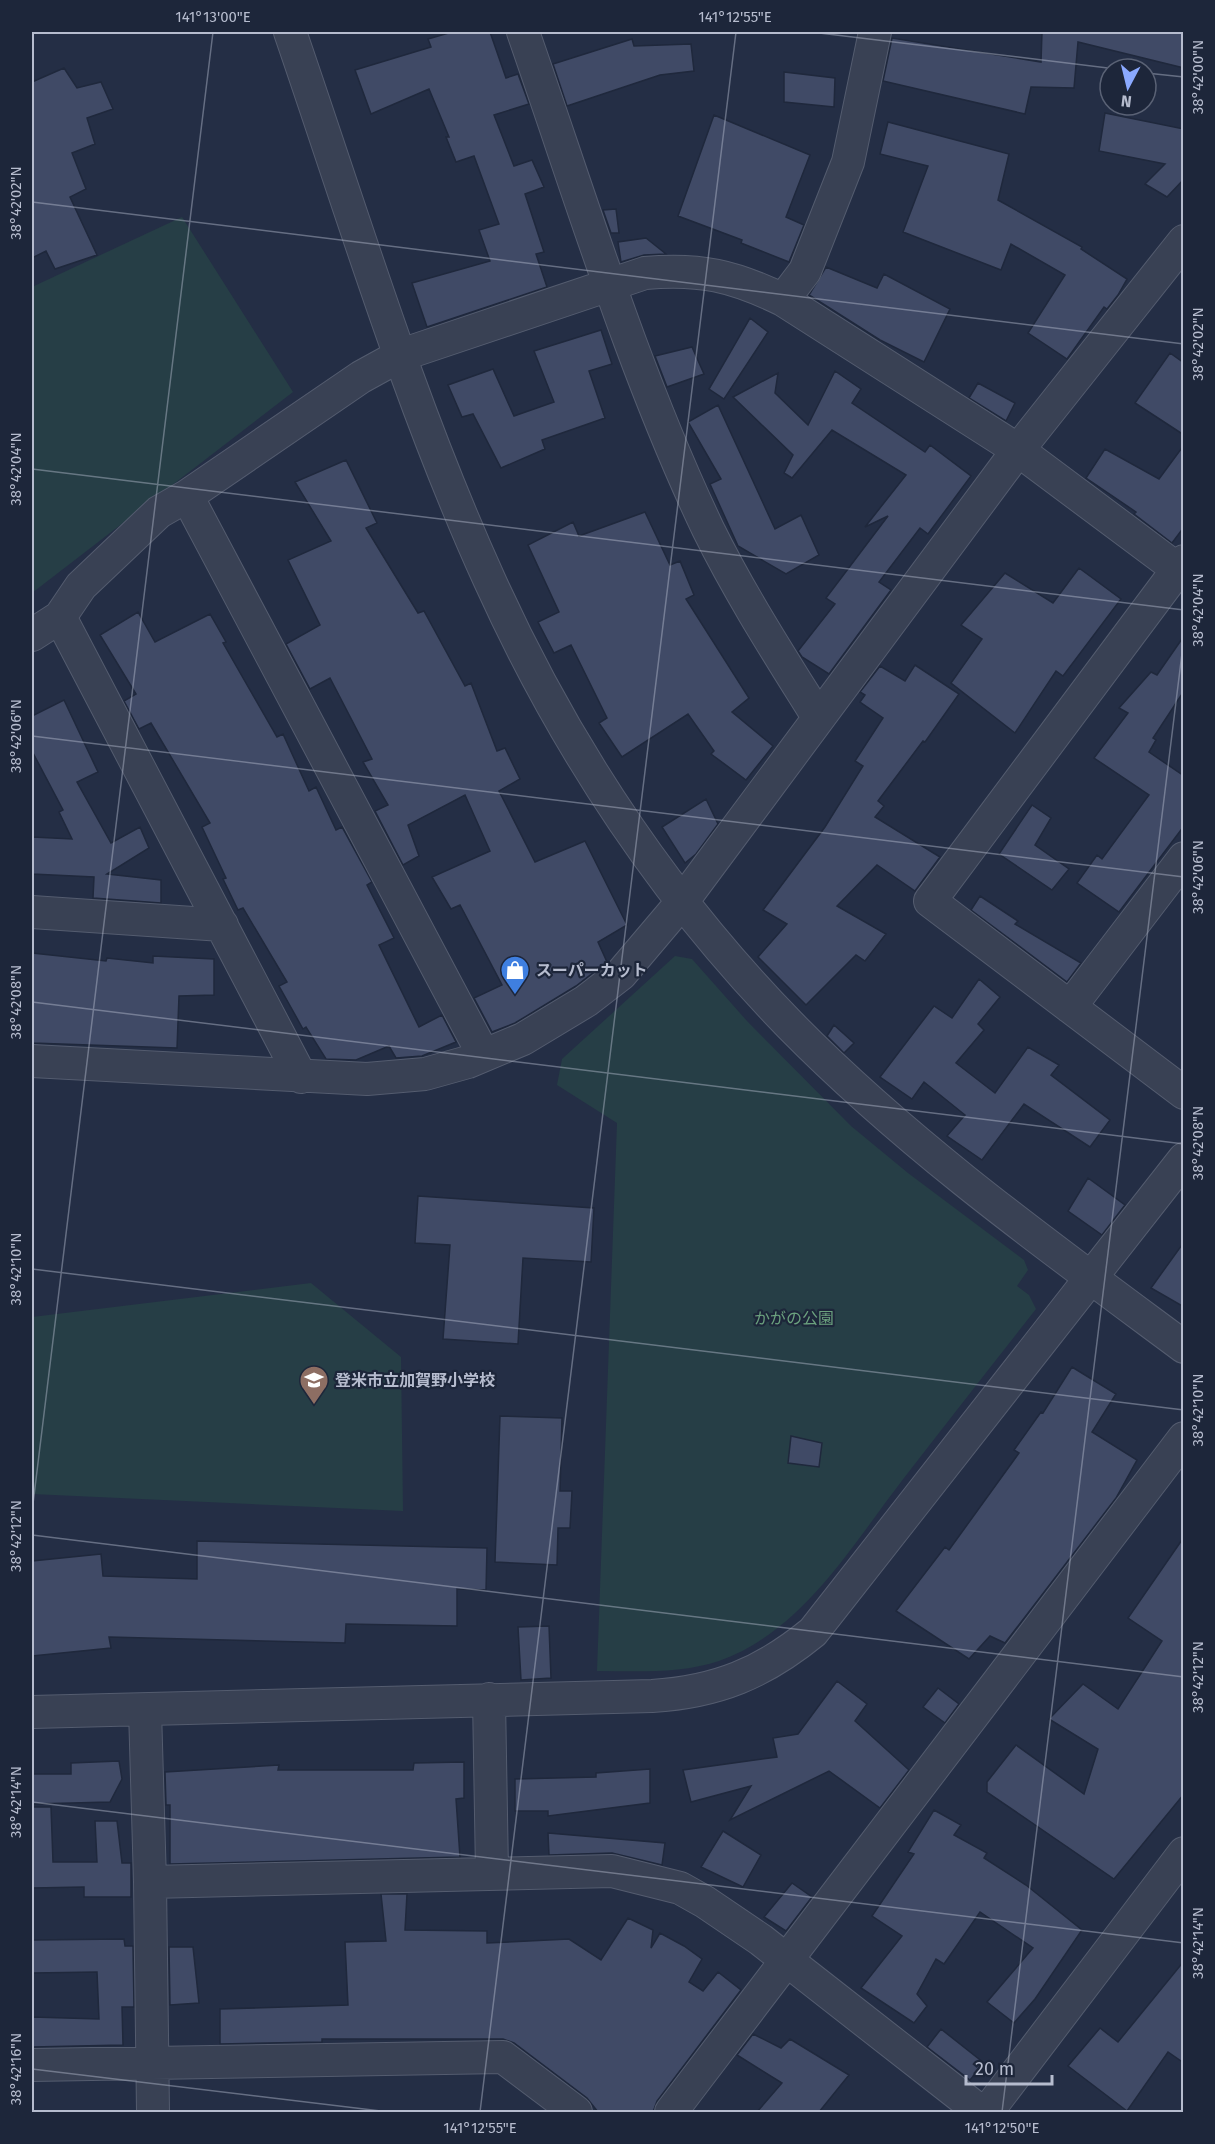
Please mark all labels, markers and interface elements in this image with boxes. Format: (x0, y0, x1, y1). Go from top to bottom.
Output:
text: 141°13'00"E (175, 8, 251, 26)
text: 141°12'55"E (698, 8, 772, 26)
text: 38°42'00"N (1189, 40, 1207, 114)
north arrow (1098, 57, 1158, 117)
text: N (1120, 91, 1133, 111)
text: 38°42'02"N (7, 166, 25, 240)
text: 38°42'02"N (1189, 307, 1207, 381)
text: 38°42'04"N (7, 432, 25, 506)
text: 38°42'04"N (1189, 573, 1207, 647)
text: 38°42'06"N (7, 699, 25, 773)
text: 38°42'06"N (1189, 840, 1207, 914)
shop icon: スーパーカット (499, 954, 531, 996)
place label: スーパーカット (536, 961, 648, 980)
text: 38°42'08"N (7, 965, 25, 1039)
text: 38°42'08"N (1189, 1106, 1207, 1180)
text: 38°42'10"N (7, 1233, 25, 1305)
park label: かがの公園 (754, 1309, 834, 1328)
school or university icon: 登米市立加賀野小学校 (298, 1364, 330, 1406)
place label: 登米市立加賀野小学校 (335, 1371, 495, 1390)
text: 38°42'10"N (1189, 1374, 1207, 1446)
text: 38°42'12"N (7, 1500, 25, 1572)
text: 38°42'12"N (1189, 1641, 1207, 1713)
text: 38°42'14"N (7, 1766, 25, 1838)
text: 38°42'14"N (1189, 1907, 1207, 1979)
text: 38°42'16"N (7, 2033, 25, 2105)
scale bar (966, 2048, 1052, 2086)
text: 20 m (975, 2058, 1014, 2080)
text: 141°12'55"E (443, 2119, 517, 2137)
text: 141°12'50"E (965, 2119, 1039, 2137)

